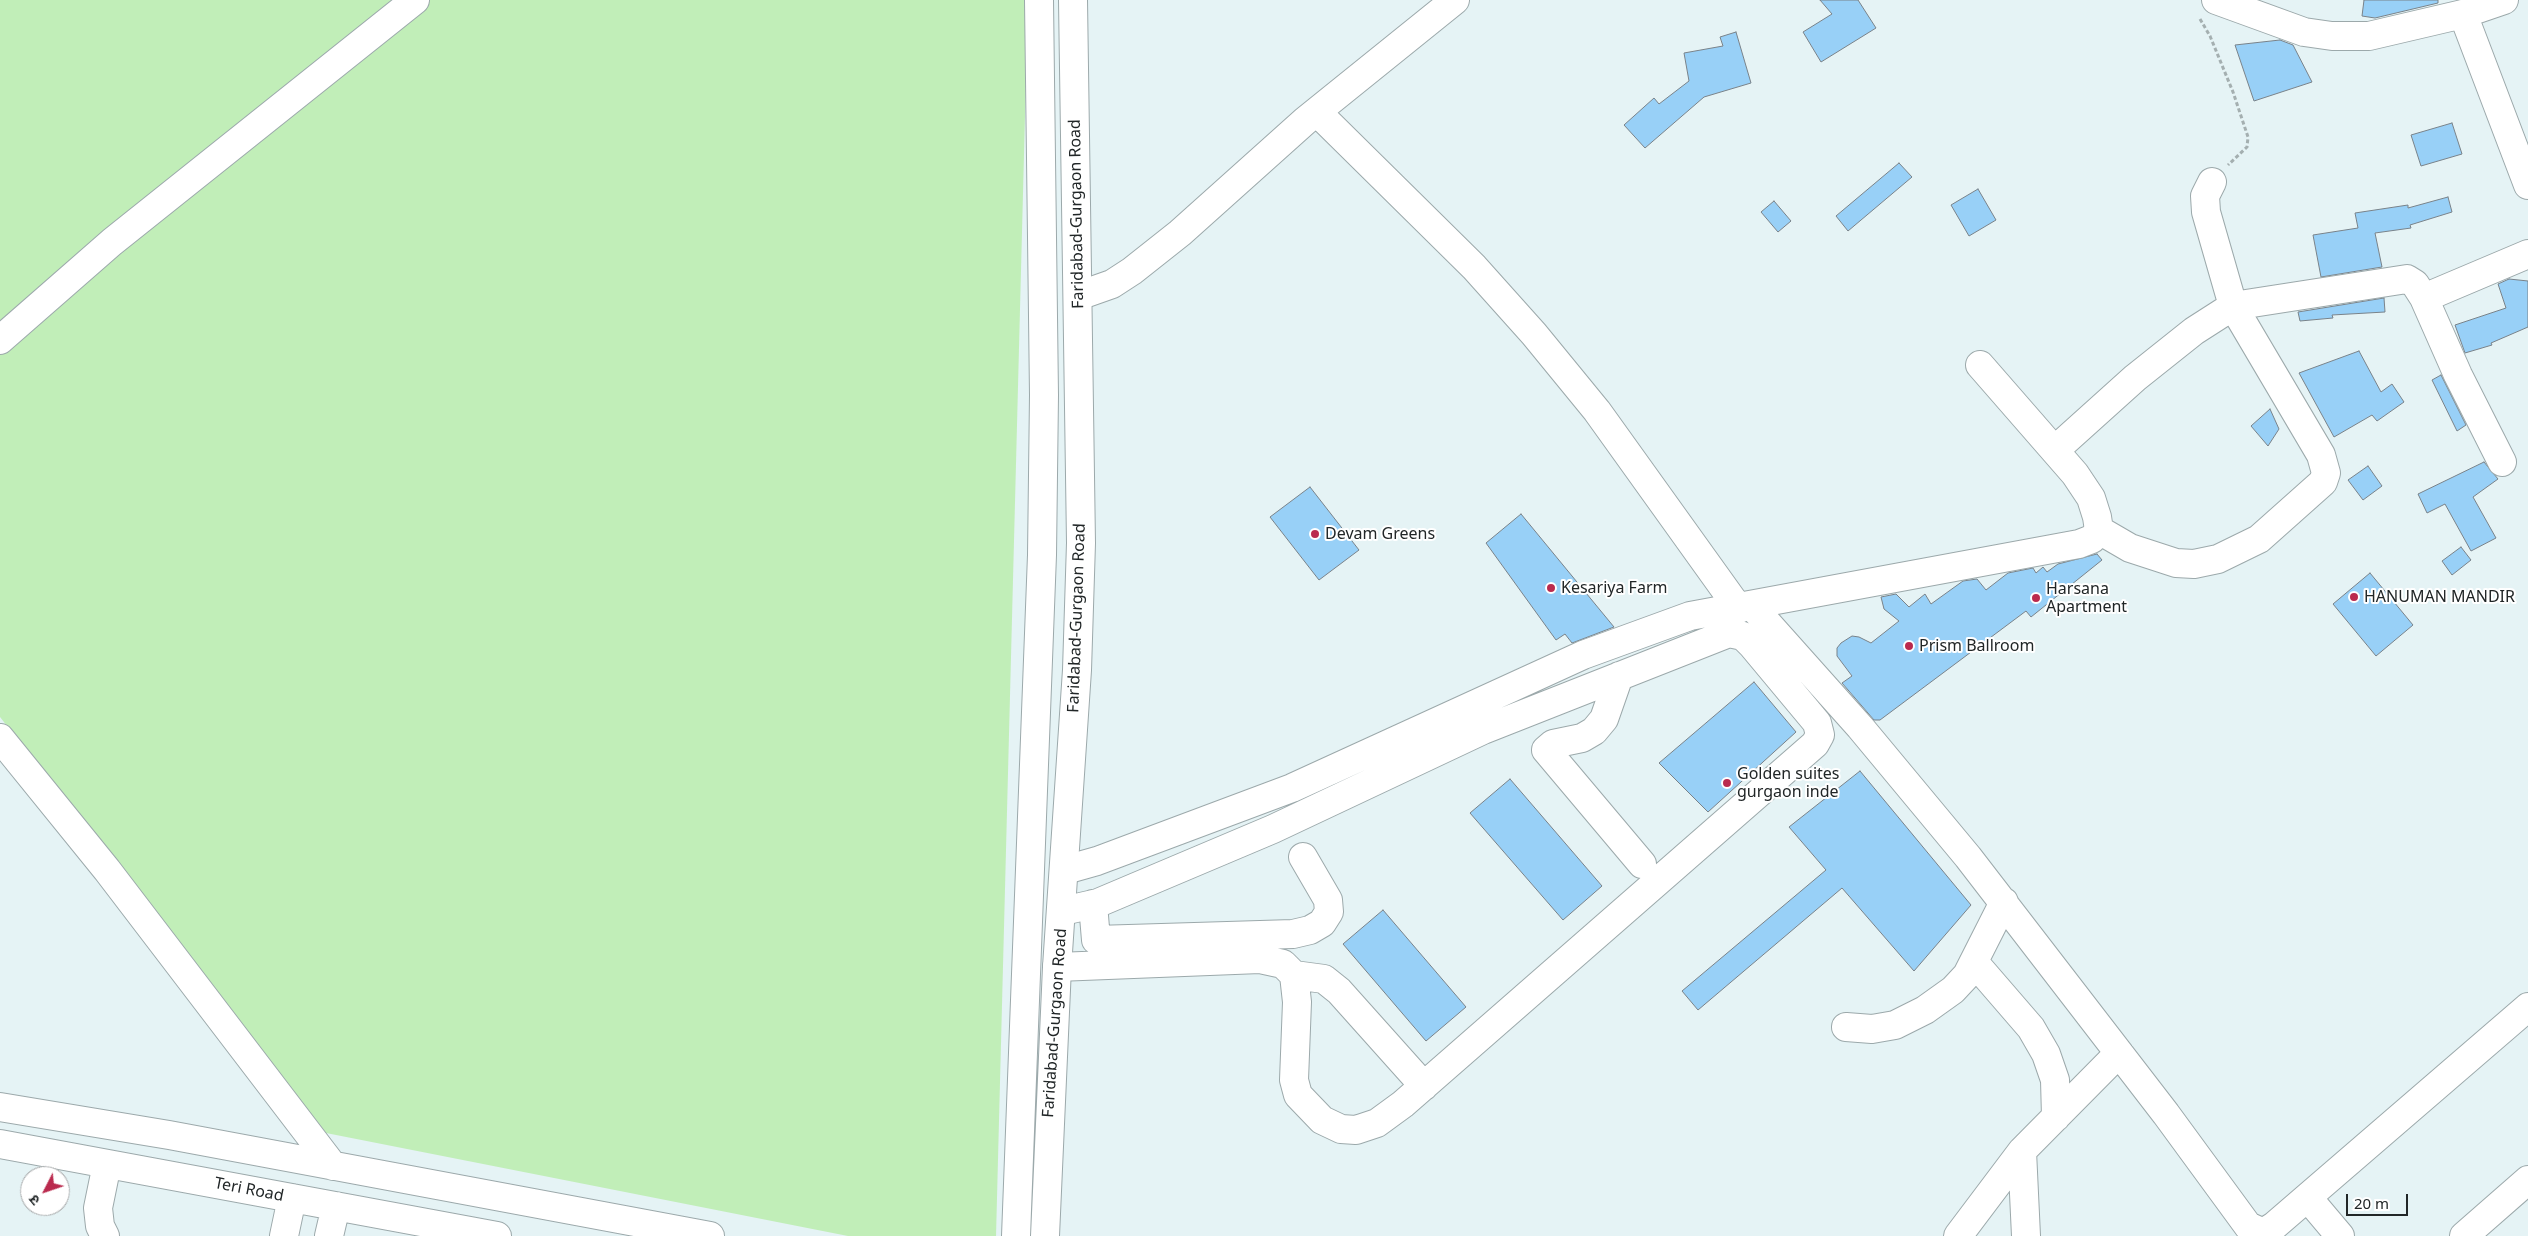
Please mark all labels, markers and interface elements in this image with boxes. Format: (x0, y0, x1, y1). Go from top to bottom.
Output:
street label: Faridabad-Gurgaon Road (1066, 119, 1088, 309)
street label: Faridabad-Gurgaon Road (1064, 523, 1090, 713)
place label: Devam Greens (1325, 524, 1435, 544)
marker: Devam Greens (1309, 528, 1321, 540)
place label: Kesariya Farm (1561, 578, 1667, 598)
place label: Harsana Apartment (2046, 579, 2127, 617)
marker: Kesariya Farm (1545, 582, 1557, 594)
place label: HANUMAN MANDIR (2364, 587, 2515, 607)
marker: HANUMAN MANDIR (2348, 591, 2360, 603)
marker: Harsana Apartment (2030, 592, 2042, 604)
place label: Prism Ballroom (1919, 636, 2034, 656)
marker: Prism Ballroom (1903, 640, 1915, 652)
place label: Golden suites gurgaon inde (1737, 764, 1840, 802)
marker: Golden suites gurgaon inde (1721, 777, 1733, 789)
street label: Faridabad-Gurgaon Road (1039, 928, 1071, 1118)
north arrow (20, 1166, 70, 1216)
street label: Teri Road (213, 1174, 285, 1206)
scale bar (2348, 1184, 2410, 1216)
text: उ (24, 1191, 44, 1210)
text: 20 m (2354, 1193, 2389, 1213)

